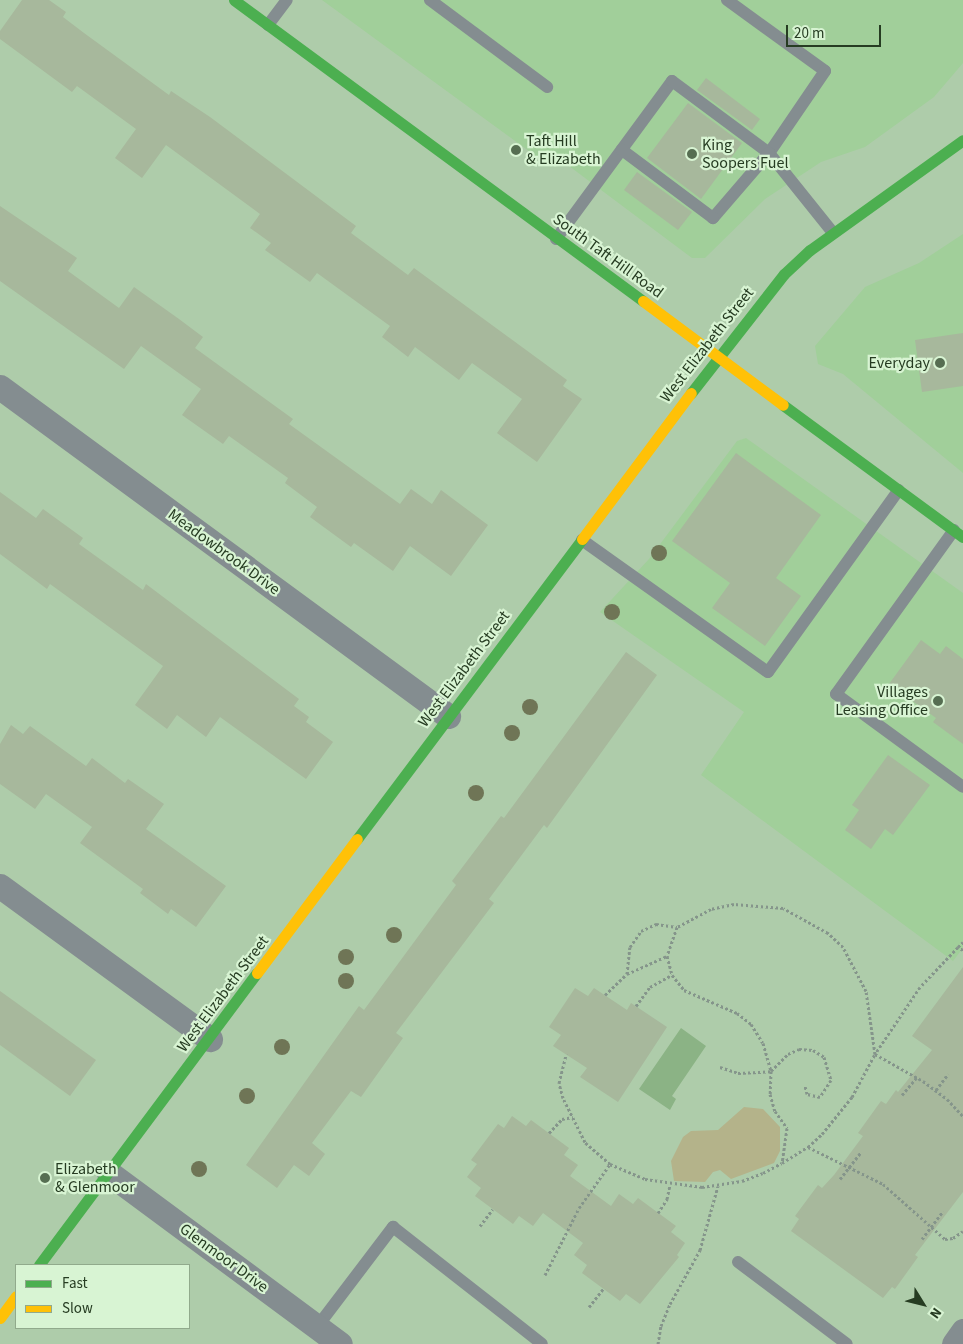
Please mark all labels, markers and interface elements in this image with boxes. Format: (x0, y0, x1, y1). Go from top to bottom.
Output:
scale bar (788, 15, 883, 47)
text: 20 m (794, 23, 824, 44)
place label: Taft Hill & Elizabeth (526, 131, 601, 169)
place label: King Soopers Fuel (702, 135, 788, 173)
marker: Taft Hill & Elizabeth (510, 144, 522, 156)
marker: King Soopers Fuel (686, 148, 698, 160)
street label: South Taft Hill Road (549, 210, 667, 302)
street label: West Elizabeth Street (656, 284, 758, 406)
place label: Everyday (869, 353, 930, 373)
marker: Everyday (934, 357, 946, 369)
street label: Meadowbrook Drive (164, 505, 284, 599)
street label: West Elizabeth Street (414, 607, 514, 731)
place label: Villages Leasing Office (835, 682, 928, 720)
marker: Villages Leasing Office (932, 695, 944, 707)
street label: West Elizabeth Street (173, 932, 273, 1056)
place label: Elizabeth & Glenmoor (55, 1159, 135, 1197)
marker: Elizabeth & Glenmoor (39, 1172, 51, 1184)
street label: Glenmoor Drive (176, 1219, 272, 1297)
legend (15, 1264, 190, 1329)
text: Fast (62, 1273, 88, 1294)
north arrow (898, 1279, 948, 1329)
text: Slow (62, 1298, 93, 1319)
text: N (924, 1303, 946, 1322)

